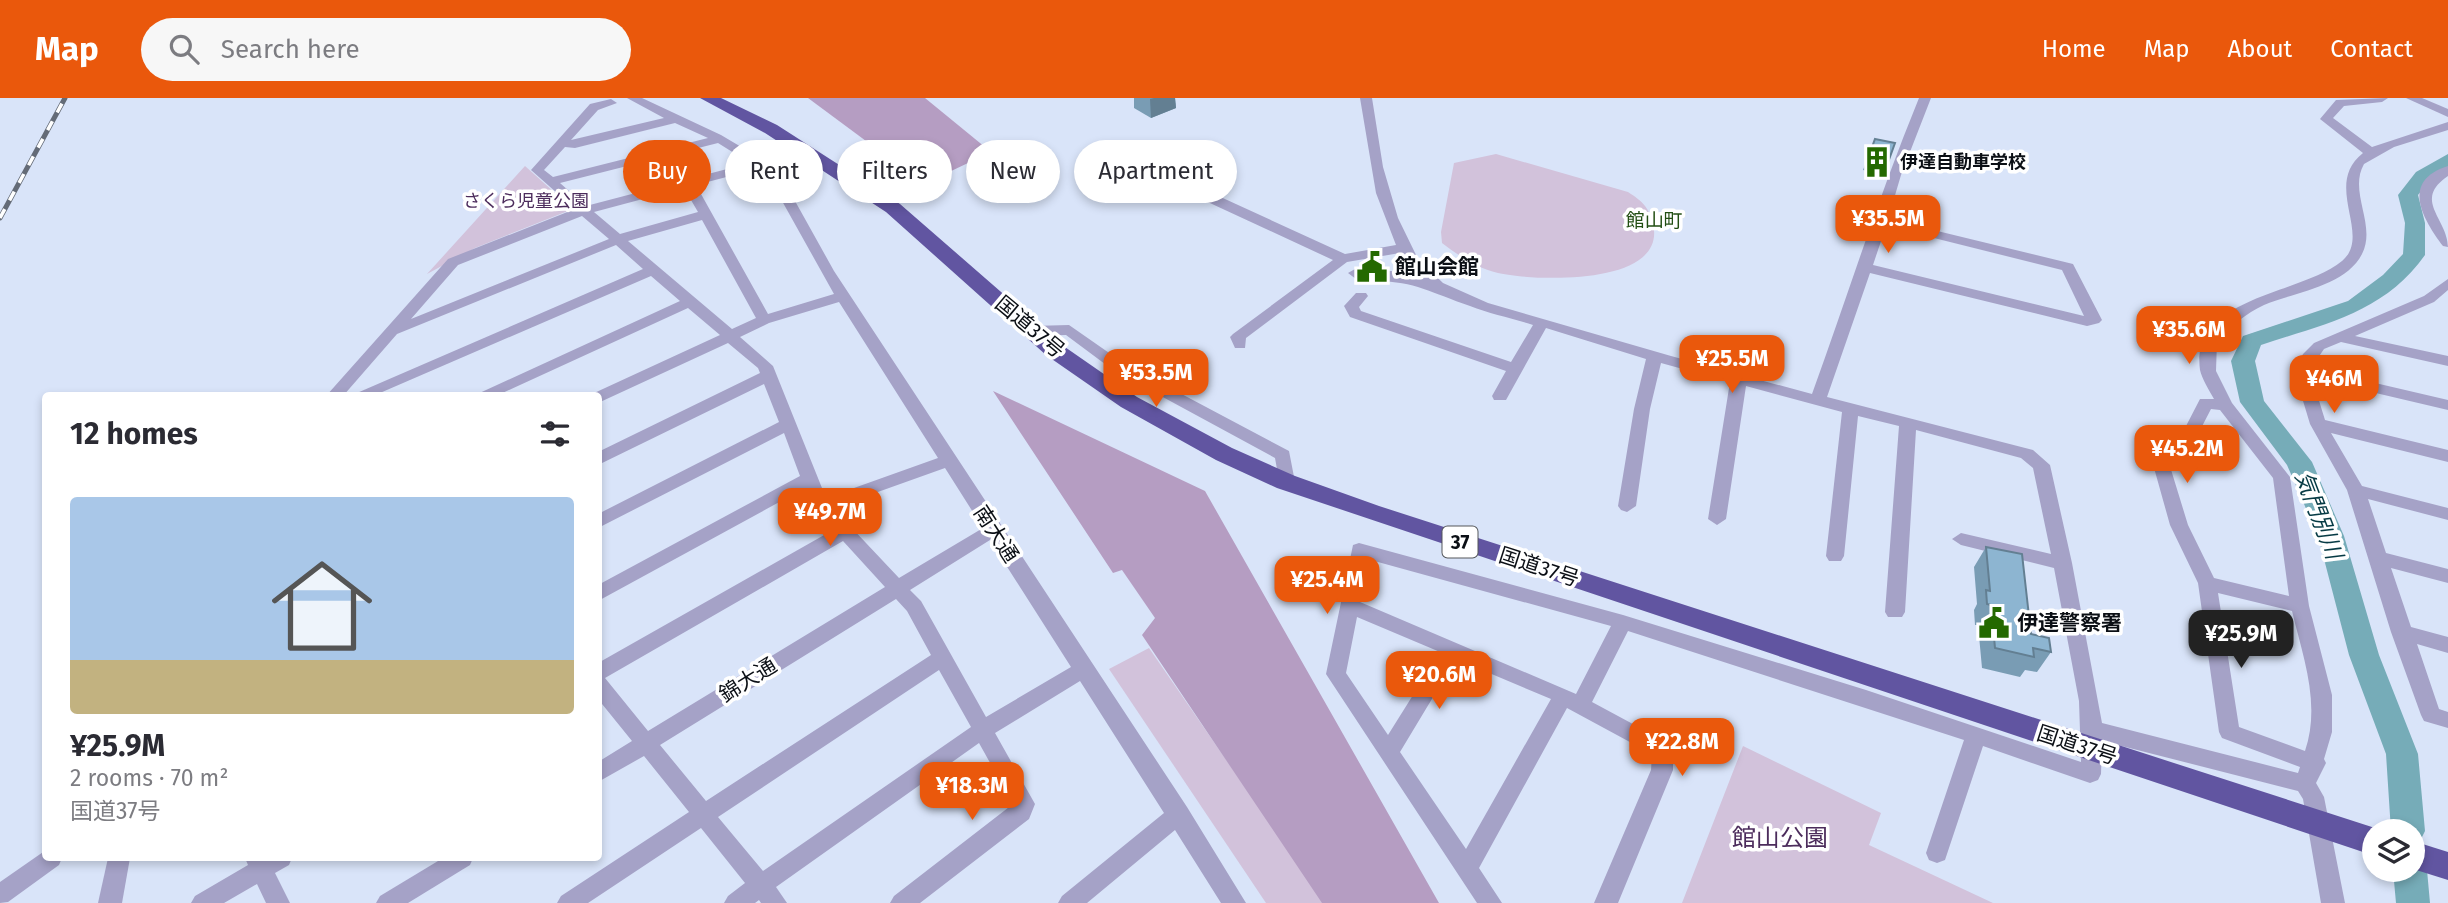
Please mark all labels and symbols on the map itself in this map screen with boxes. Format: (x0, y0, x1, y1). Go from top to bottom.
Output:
building icon: 伊達自動車学校 (1860, 145, 1894, 179)
place label: 伊達自動車学校 (1900, 151, 2026, 173)
park label: さくら児童公園 (463, 190, 589, 212)
pin: ¥35.5M (1831, 195, 1945, 255)
district label: 館山町 (1625, 209, 1683, 232)
public building icon: 館山会館 (1355, 250, 1389, 284)
place label: 館山会館 (1395, 254, 1479, 280)
street label: 国道37号 (990, 290, 1070, 364)
pin: ¥35.6M (2132, 306, 2246, 366)
pin: ¥25.5M (1675, 336, 1789, 395)
pin: ¥53.5M (1099, 350, 1213, 409)
pin: ¥46M (2293, 356, 2375, 415)
pin: ¥45.2M (2130, 426, 2244, 485)
water label: 気門別川 (2289, 467, 2350, 566)
pin: ¥49.7M (773, 489, 887, 548)
street label: 南大通 (968, 501, 1024, 567)
road number: 37 (1442, 526, 1478, 558)
street label: 国道37号 (1496, 542, 1582, 592)
pin: ¥25.4M (1270, 556, 1384, 616)
public building icon: 伊達警察署 (1977, 606, 2011, 640)
place label: 伊達警察署 (2017, 610, 2122, 636)
pin: ¥25.9M (2184, 610, 2298, 670)
street label: 錦大通 (714, 652, 782, 708)
pin: ¥20.6M (1382, 652, 1496, 711)
pin: ¥22.8M (1625, 718, 1739, 778)
street label: 国道37号 (2034, 720, 2120, 770)
pin: ¥18.3M (915, 762, 1029, 822)
park label: 館山公園 (1732, 824, 1828, 852)

